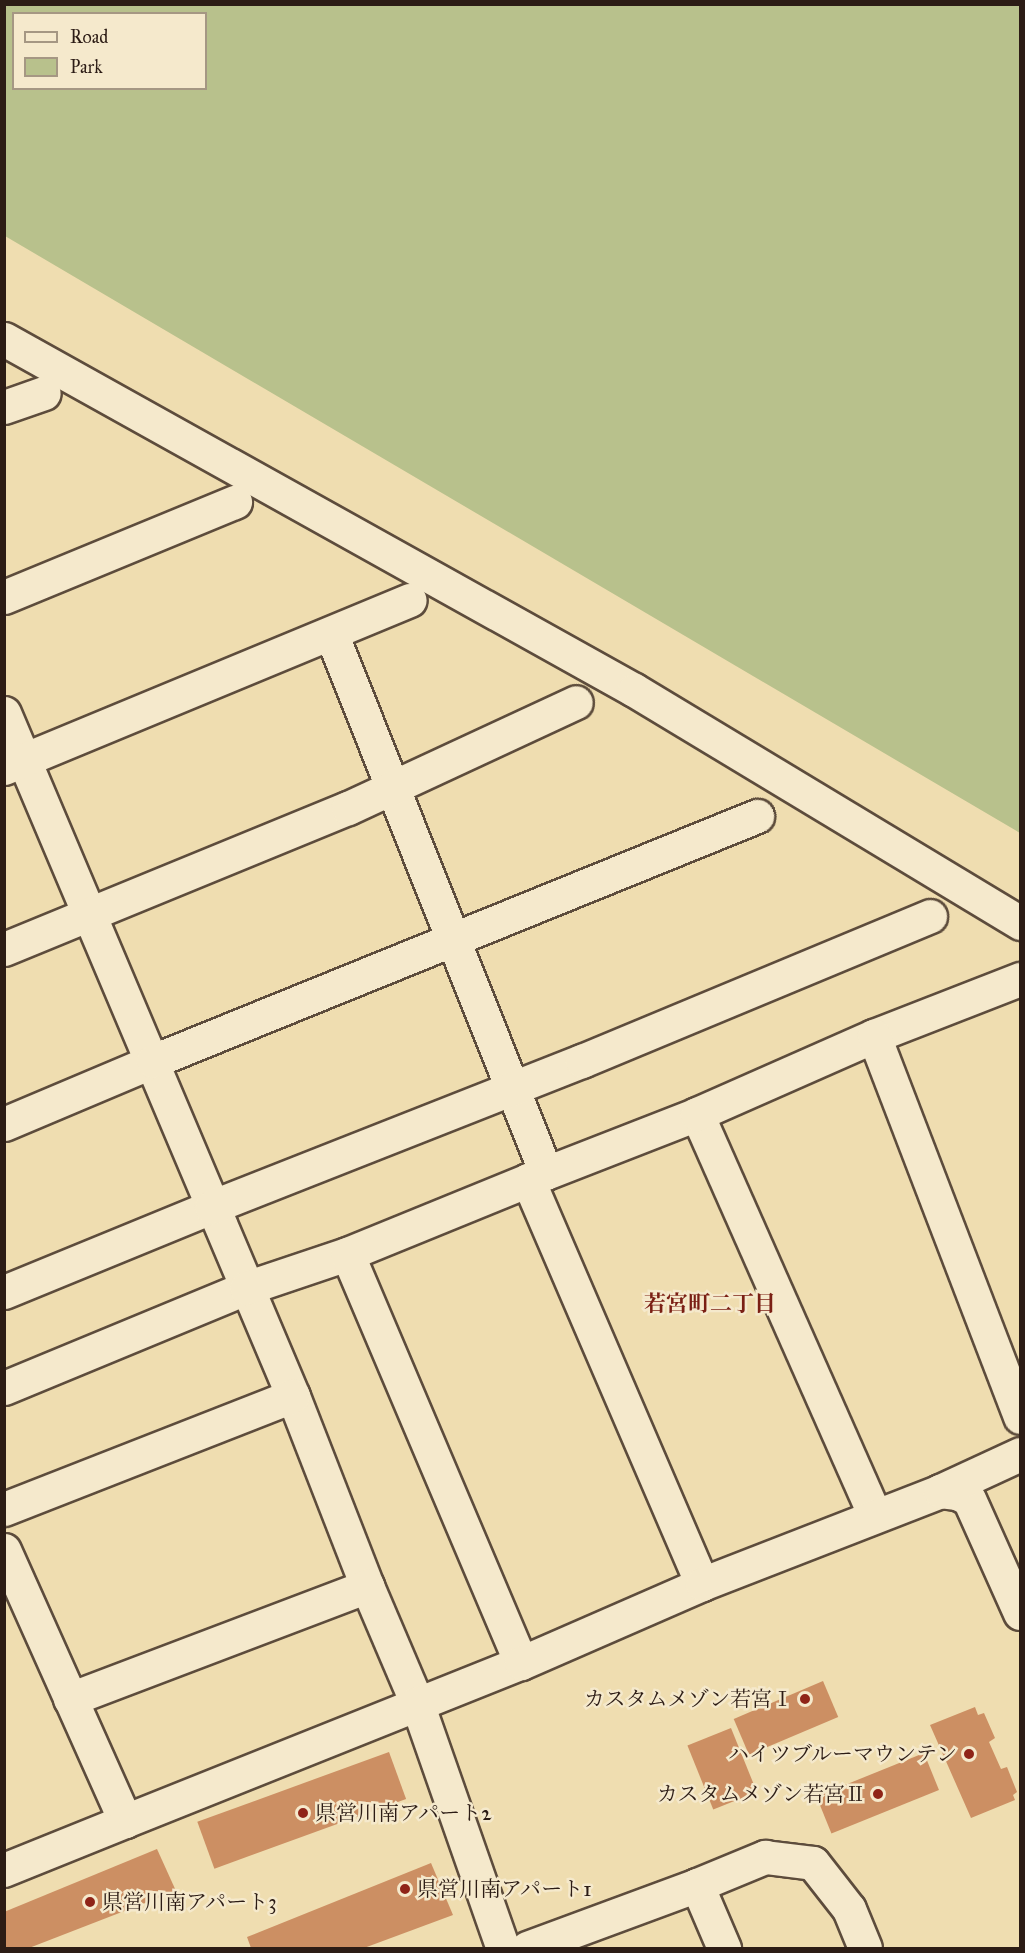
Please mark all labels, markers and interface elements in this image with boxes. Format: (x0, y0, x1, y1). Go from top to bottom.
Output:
legend (12, 12, 207, 90)
text: Road (70, 26, 108, 48)
text: Park (70, 56, 103, 78)
district label: 若宮町二丁目 (644, 1291, 776, 1317)
place label: カスタムメゾン若宮Ⅰ (583, 1686, 793, 1712)
marker: カスタムメゾン若宮Ⅰ (798, 1692, 812, 1706)
place label: ハイツブルーマウンテン (726, 1741, 957, 1767)
marker: ハイツブルーマウンテン (962, 1747, 976, 1761)
place label: カスタムメゾン若宮Ⅱ (656, 1781, 866, 1807)
marker: カスタムメゾン若宮Ⅱ (871, 1787, 885, 1801)
place label: 県営川南アパート2 (315, 1800, 493, 1826)
marker: 県営川南アパート2 (296, 1806, 310, 1820)
place label: 県営川南アパート1 (417, 1876, 593, 1902)
marker: 県営川南アパート1 (398, 1882, 412, 1896)
place label: 県営川南アパート3 (102, 1889, 278, 1915)
marker: 県営川南アパート3 (83, 1895, 97, 1909)

